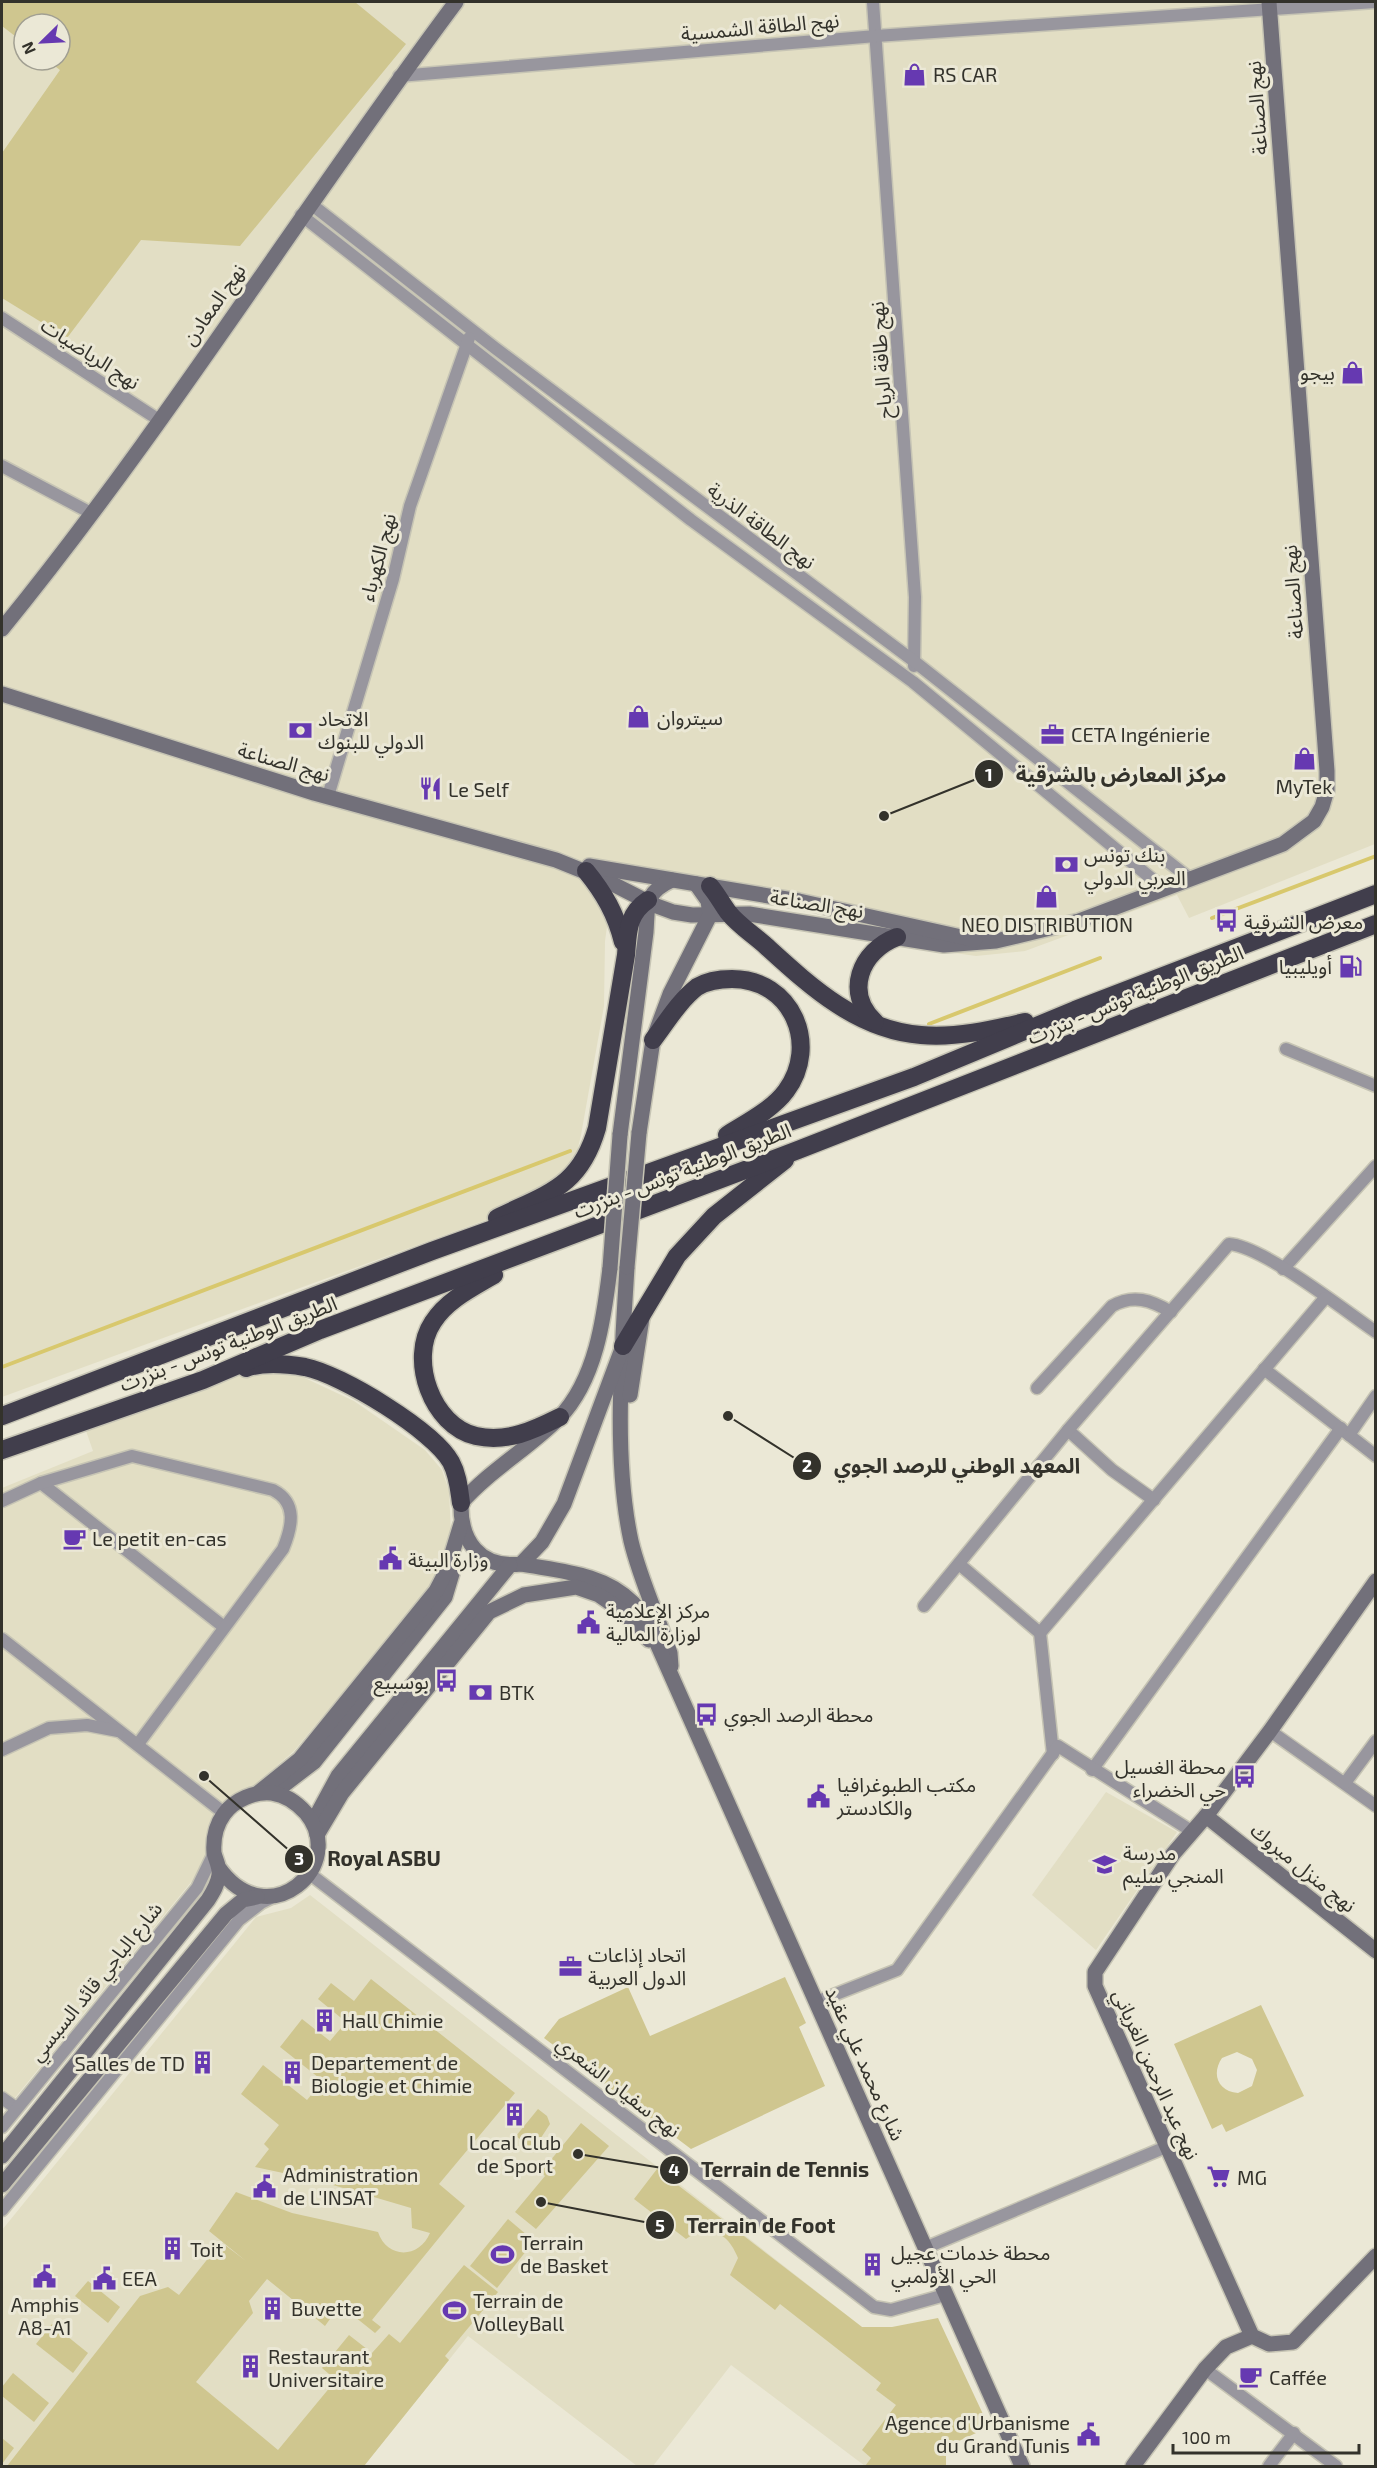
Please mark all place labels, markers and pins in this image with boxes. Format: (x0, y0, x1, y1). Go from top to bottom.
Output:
shop icon: RS CAR (902, 61, 928, 87)
place label: RS CAR (933, 62, 997, 86)
shop icon: بيجو (1340, 359, 1366, 385)
place label: بيجو (1300, 360, 1335, 385)
shop icon: سيتروان (626, 704, 652, 730)
place label: سيتروان (657, 705, 723, 730)
place label: الاتحاد الدولي للبنوك (318, 706, 424, 758)
bank icon: الاتحاد الدولي للبنوك (287, 717, 313, 743)
office icon: CETA Ingénierie (1040, 721, 1066, 747)
place label: CETA Ingénierie (1071, 722, 1210, 746)
shop icon: MyTek (1291, 746, 1317, 772)
callout: مركز المعارض بالشرقية (974, 755, 1238, 794)
place label: MyTek (1276, 774, 1333, 798)
restaurant icon: Le Self (417, 776, 443, 802)
place label: Le Self (448, 777, 509, 801)
place label: بنك تونس العربي الدولي (1084, 842, 1186, 894)
bank icon: بنك تونس العربي الدولي (1053, 852, 1079, 878)
shop icon: NEO DISTRIBUTION (1034, 883, 1060, 909)
bus stop icon: معرض الشرقية (1213, 908, 1239, 934)
place label: معرض الشرقية (1244, 909, 1363, 934)
place label: NEO DISTRIBUTION (961, 912, 1133, 936)
fuel station icon: أويليبيا (1337, 953, 1363, 979)
place label: أويليبيا (1279, 954, 1332, 979)
callout: المعهد الوطني للرصد الجوي (792, 1446, 1092, 1485)
cafe icon: Le petit en-cas (61, 1525, 87, 1551)
place label: Le petit en-cas (92, 1526, 227, 1550)
public building icon: وزارة البيئة (377, 1546, 403, 1572)
place label: وزارة البيئة (408, 1547, 489, 1572)
place label: مركز الإعلامية لوزارة المالية (606, 1598, 710, 1646)
public building icon: مركز الإعلامية لوزارة المالية (575, 1609, 601, 1635)
bus stop icon: بوسبيع (434, 1668, 460, 1694)
place label: بوسبيع (374, 1669, 429, 1697)
bank icon: BTK (468, 1679, 494, 1705)
place label: BTK (499, 1680, 535, 1704)
bus stop icon: محطة الرصد الجوي (693, 1701, 719, 1727)
place label: محطة الرصد الجوي (724, 1702, 873, 1731)
place label: محطة الغسيل حي الخضراء (1115, 1754, 1226, 1806)
bus stop icon: محطة الغسيل حي الخضراء (1231, 1764, 1257, 1790)
place label: مكتب الطبوغرافيا والكادستر (836, 1772, 976, 1820)
public building icon: مكتب الطبوغرافيا والكادستر (806, 1783, 832, 1809)
callout: Royal ASBU (284, 1839, 453, 1878)
place label: مدرسة المنجي سليم (1123, 1840, 1224, 1892)
school or university icon: مدرسة المنجي سليم (1092, 1851, 1118, 1877)
place label: اتحاد إذاعات الدول العربية (588, 1942, 686, 1990)
office icon: اتحاد إذاعات الدول العربية (557, 1953, 583, 1979)
building icon: Hall Chimie (311, 2007, 337, 2033)
place label: Hall Chimie (342, 2008, 443, 2032)
building icon: Salles de TD (190, 2050, 216, 2076)
place label: Departement de Biologie et Chimie (311, 2050, 472, 2097)
place label: Salles de TD (74, 2051, 185, 2075)
building icon: Departement de Biologie et Chimie (280, 2060, 306, 2086)
building icon: Local Club de Sport (502, 2101, 528, 2127)
place label: Local Club de Sport (469, 2130, 561, 2177)
callout: Terrain de Tennis (659, 2150, 881, 2189)
place label: Administration de L'INSAT (283, 2162, 418, 2209)
supermarket icon: MG (1206, 2164, 1232, 2190)
place label: MG (1237, 2165, 1267, 2189)
public building icon: Administration de L'INSAT (252, 2173, 278, 2199)
callout: Terrain de Foot (645, 2206, 847, 2245)
place label: Terrain de Basket (520, 2230, 609, 2277)
building icon: Toit (159, 2236, 185, 2262)
place label: Toit (190, 2237, 224, 2261)
place label: محطة خدمات عجيل الحي الأولمبي (891, 2240, 1051, 2292)
sports icon: Terrain de Basket (489, 2241, 515, 2267)
building icon: محطة خدمات عجيل الحي الأولمبي (860, 2251, 886, 2277)
public building icon: Amphis A8-A1 (32, 2264, 58, 2290)
public building icon: EEA (91, 2265, 117, 2291)
place label: EEA (122, 2266, 157, 2290)
place label: Terrain de VolleyBall (473, 2288, 564, 2335)
place label: Amphis A8-A1 (11, 2292, 79, 2339)
building icon: Buvette (260, 2295, 286, 2321)
place label: Buvette (291, 2296, 362, 2320)
sports icon: Terrain de VolleyBall (442, 2298, 468, 2324)
place label: Restaurant Universitaire (268, 2344, 384, 2391)
building icon: Restaurant Universitaire (237, 2354, 263, 2380)
cafe icon: Caffée (1238, 2364, 1264, 2390)
place label: Caffée (1269, 2365, 1327, 2389)
place label: Agence d'Urbanisme du Grand Tunis (885, 2410, 1070, 2457)
public building icon: Agence d'Urbanisme du Grand Tunis (1075, 2421, 1101, 2447)

